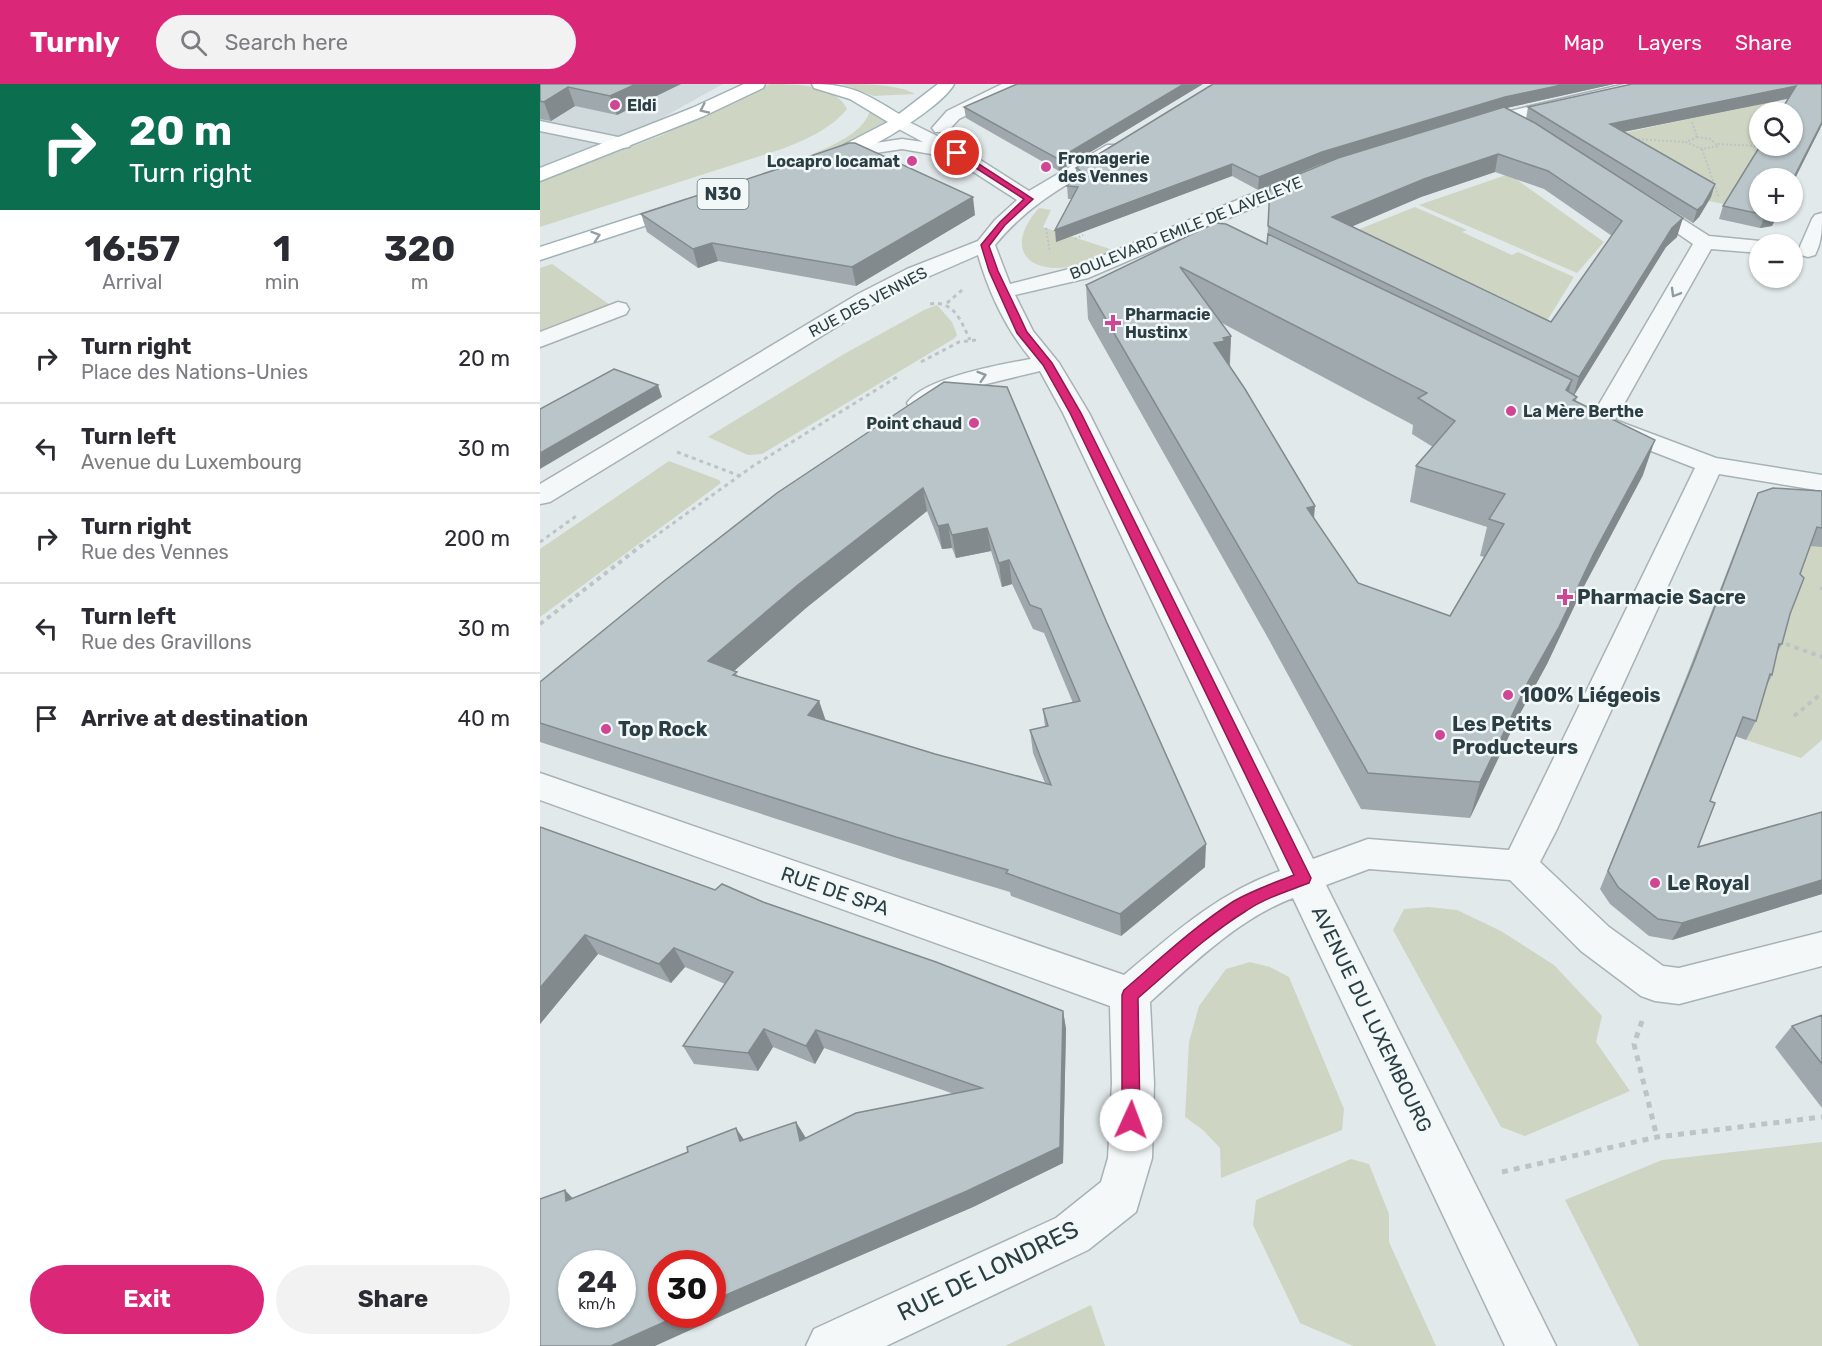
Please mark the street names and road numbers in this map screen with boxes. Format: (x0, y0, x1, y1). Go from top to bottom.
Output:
street label: BOULEVARD EMILE DE LAVELEYE (1067, 173, 1305, 283)
road number: N30 (698, 179, 748, 209)
street label: RUE DES VENNES (805, 263, 931, 341)
street label: RUE DE SPA (778, 861, 892, 921)
street label: AVENUE DU LUXEMBOURG (1307, 902, 1437, 1136)
street label: RUE DE LONDRES (893, 1215, 1083, 1327)

